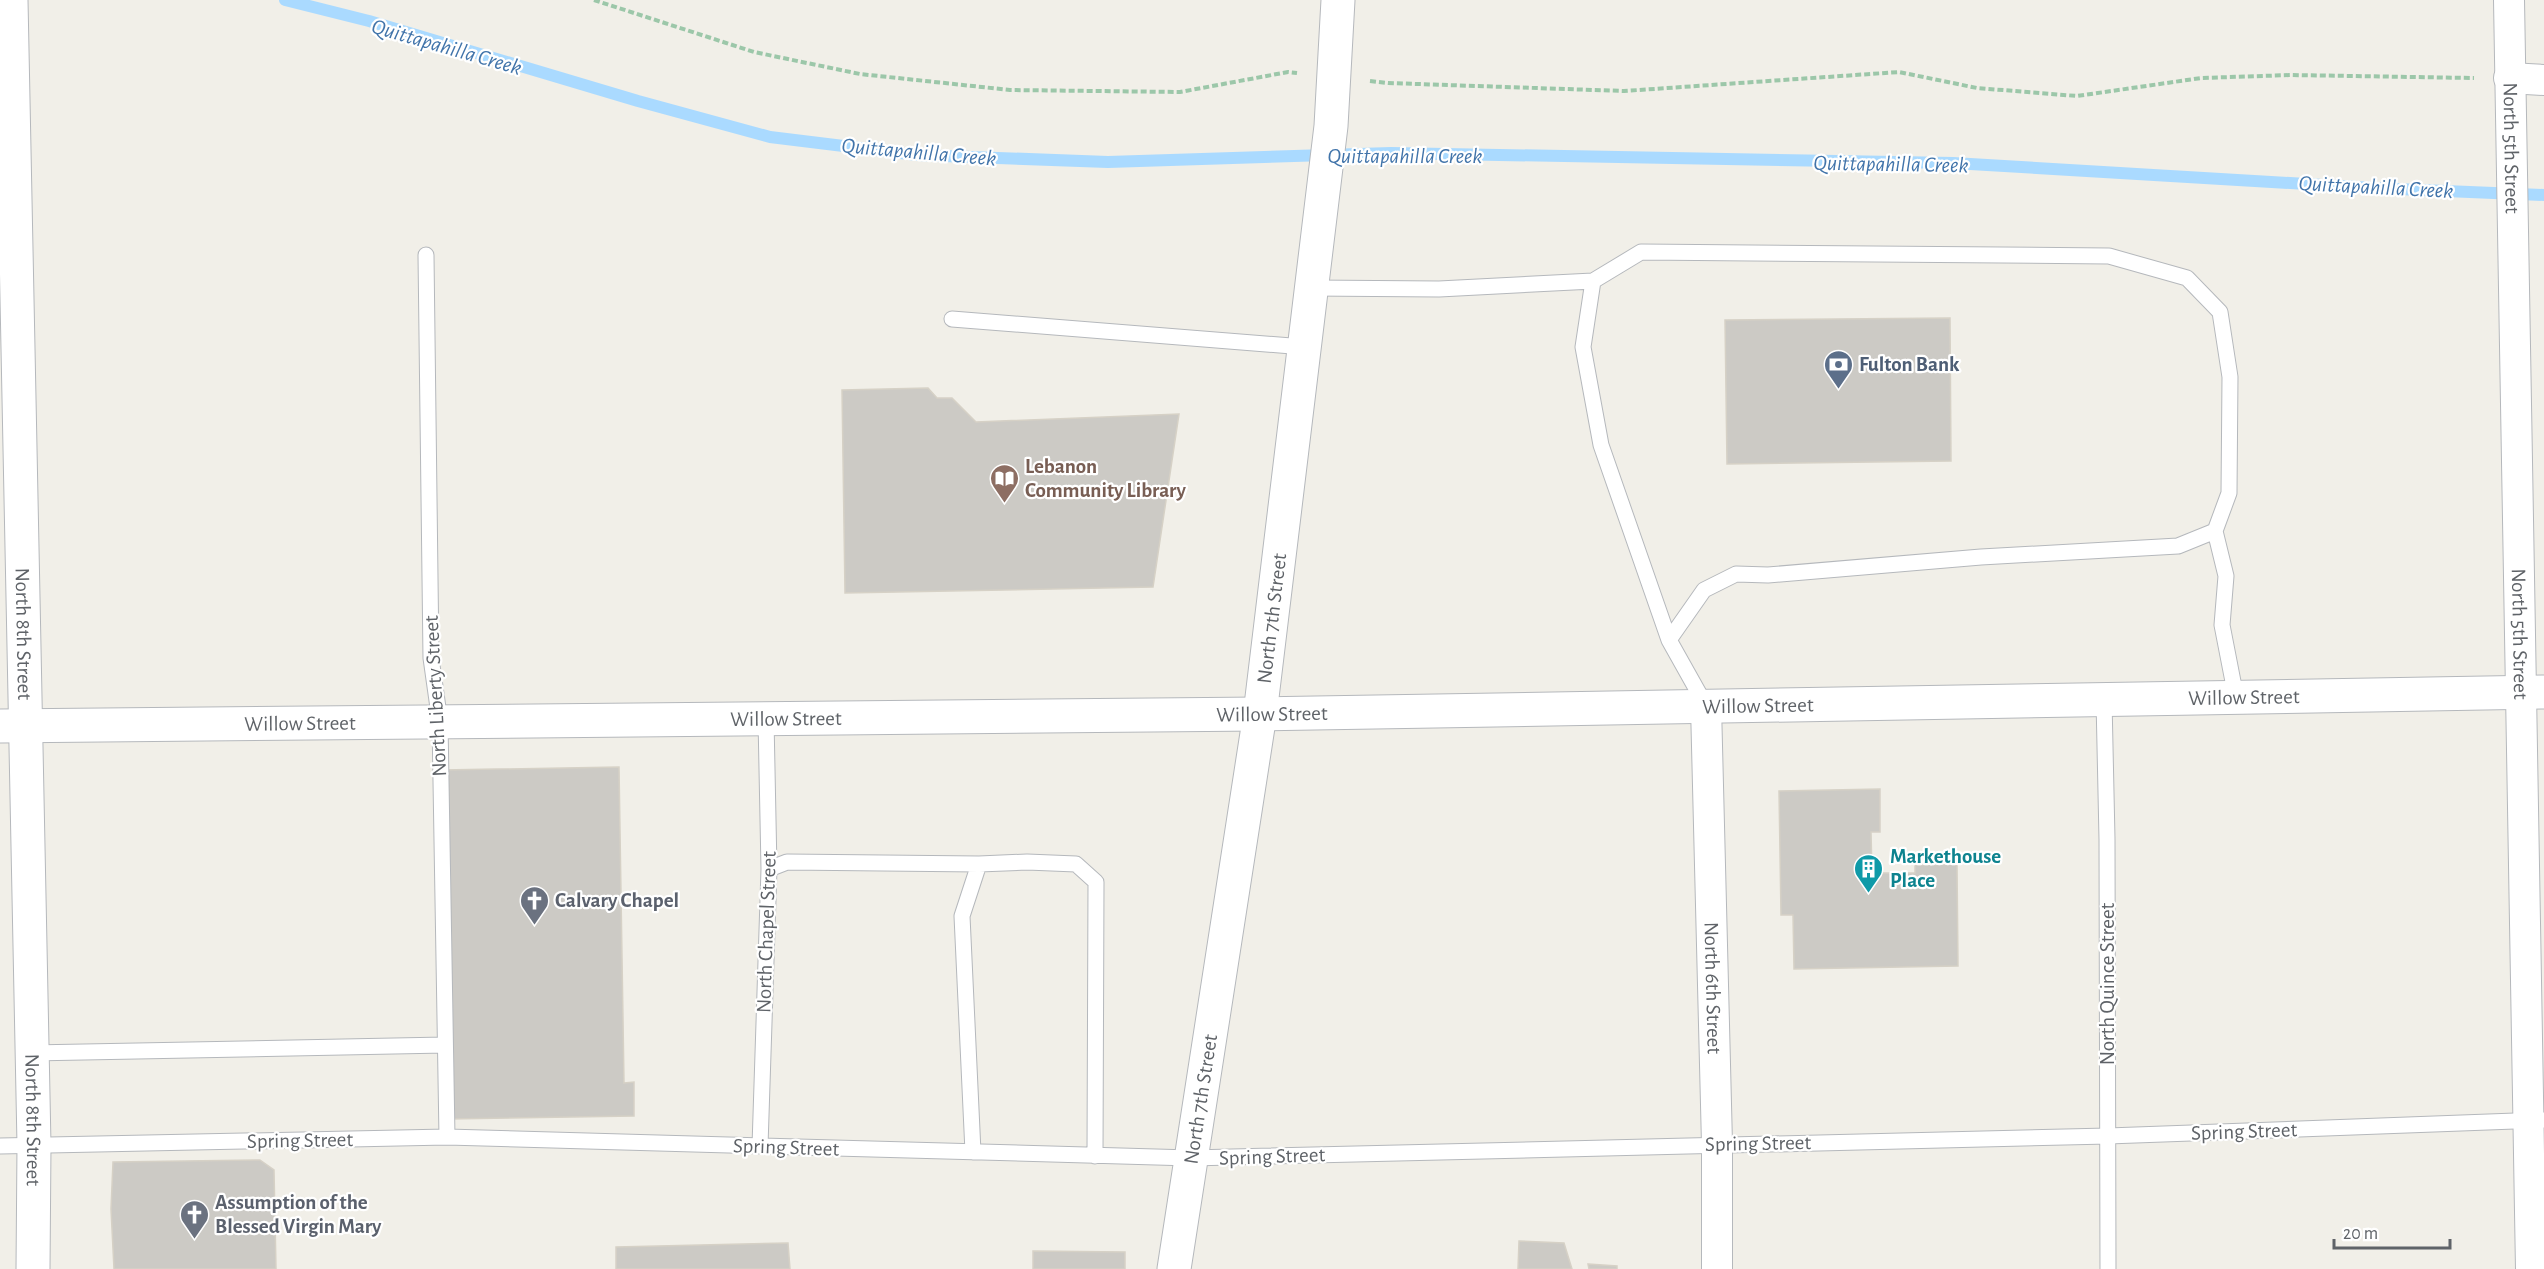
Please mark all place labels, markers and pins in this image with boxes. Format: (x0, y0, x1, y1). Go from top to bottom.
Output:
bank icon: Fulton Bank (1822, 348, 1854, 390)
place label: Fulton Bank (1859, 354, 1960, 375)
place label: Lebanon Community Library (1025, 456, 1187, 501)
library icon: Lebanon Community Library (988, 462, 1020, 504)
place label: Markethouse Place (1890, 846, 2001, 891)
building icon: Markethouse Place (1853, 852, 1885, 894)
church icon: Calvary Chapel (518, 884, 550, 926)
place label: Calvary Chapel (555, 890, 679, 911)
place label: Assumption of the Blessed Virgin Mary (215, 1192, 382, 1237)
church icon: Assumption of the Blessed Virgin Mary (178, 1198, 210, 1240)

